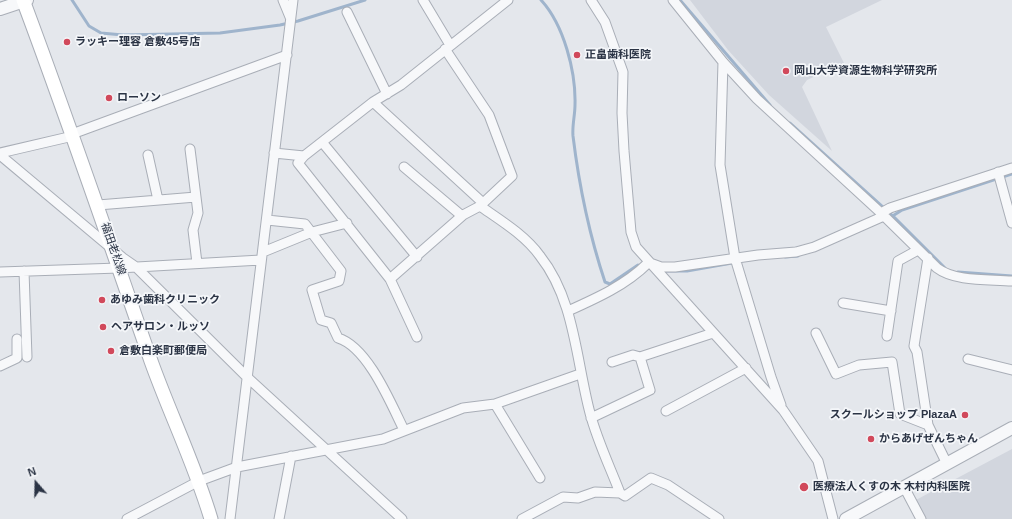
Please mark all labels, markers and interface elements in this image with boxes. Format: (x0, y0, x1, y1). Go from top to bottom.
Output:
place label: ラッキー理容 倉敷45号店 (75, 35, 200, 49)
marker: ラッキー理容 倉敷45号店 (62, 37, 72, 47)
place label: 正畠歯科医院 (585, 48, 651, 62)
marker: 正畠歯科医院 (572, 50, 582, 60)
place label: 岡山大学資源生物科学研究所 (794, 64, 937, 78)
marker: 岡山大学資源生物科学研究所 (781, 66, 791, 76)
place label: ローソン (117, 91, 161, 105)
marker: ローソン (104, 93, 114, 103)
street label: 福田老松線 (98, 221, 128, 277)
place label: あゆみ歯科クリニック (110, 293, 220, 307)
marker: あゆみ歯科クリニック (97, 295, 107, 305)
place label: ヘアサロン・ルッソ (111, 320, 210, 334)
marker: ヘアサロン・ルッソ (98, 322, 108, 332)
place label: 倉敷白楽町郵便局 (119, 344, 207, 358)
marker: 倉敷白楽町郵便局 (106, 346, 116, 356)
place label: スクールショップ PlazaA (830, 408, 957, 422)
marker: スクールショップ PlazaA (960, 410, 970, 420)
place label: からあげぜんちゃん (879, 432, 978, 446)
marker: からあげぜんちゃん (866, 434, 876, 444)
north arrow (16, 463, 56, 503)
text: N (26, 465, 38, 479)
place label: 医療法人くすの木 木村内科医院 (813, 480, 970, 494)
marker: 医療法人くすの木 木村内科医院 (798, 481, 810, 493)

